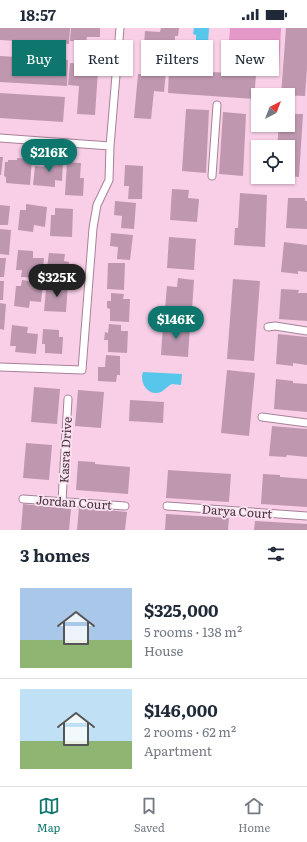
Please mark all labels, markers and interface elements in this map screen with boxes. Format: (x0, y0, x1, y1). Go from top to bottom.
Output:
text: 18:57 (20, 3, 56, 26)
chip: Buy (12, 40, 66, 76)
chip: Rent (74, 40, 133, 76)
chip: Filters (141, 40, 213, 76)
chip: New (221, 40, 279, 76)
north arrow (251, 88, 295, 132)
map controls (251, 88, 295, 184)
pin: $216K (21, 139, 77, 173)
button: locate (251, 140, 295, 184)
text: $216K (30, 142, 68, 161)
pin: $325K (29, 264, 85, 298)
text: $325K (38, 267, 76, 286)
pin: $146K (148, 306, 204, 340)
text: $146K (157, 309, 195, 328)
street label: Kasra Drive (54, 416, 76, 484)
street label: Jordan Court (35, 490, 113, 514)
street label: Darya Court (201, 500, 273, 522)
text: 3 homes (20, 542, 90, 567)
icon: filters (265, 543, 287, 565)
text: $325,000 (144, 597, 219, 622)
icon: home (52, 604, 100, 652)
text: 5 rooms · 138 m² (144, 622, 242, 641)
text: House (144, 641, 183, 660)
text: $146,000 (144, 697, 218, 722)
icon: home (52, 705, 100, 753)
text: 2 rooms · 62 m² (144, 722, 236, 741)
text: Apartment (144, 741, 212, 760)
tab: Map (37, 795, 60, 835)
tab: Saved (134, 795, 165, 835)
tab: Home (238, 795, 270, 835)

